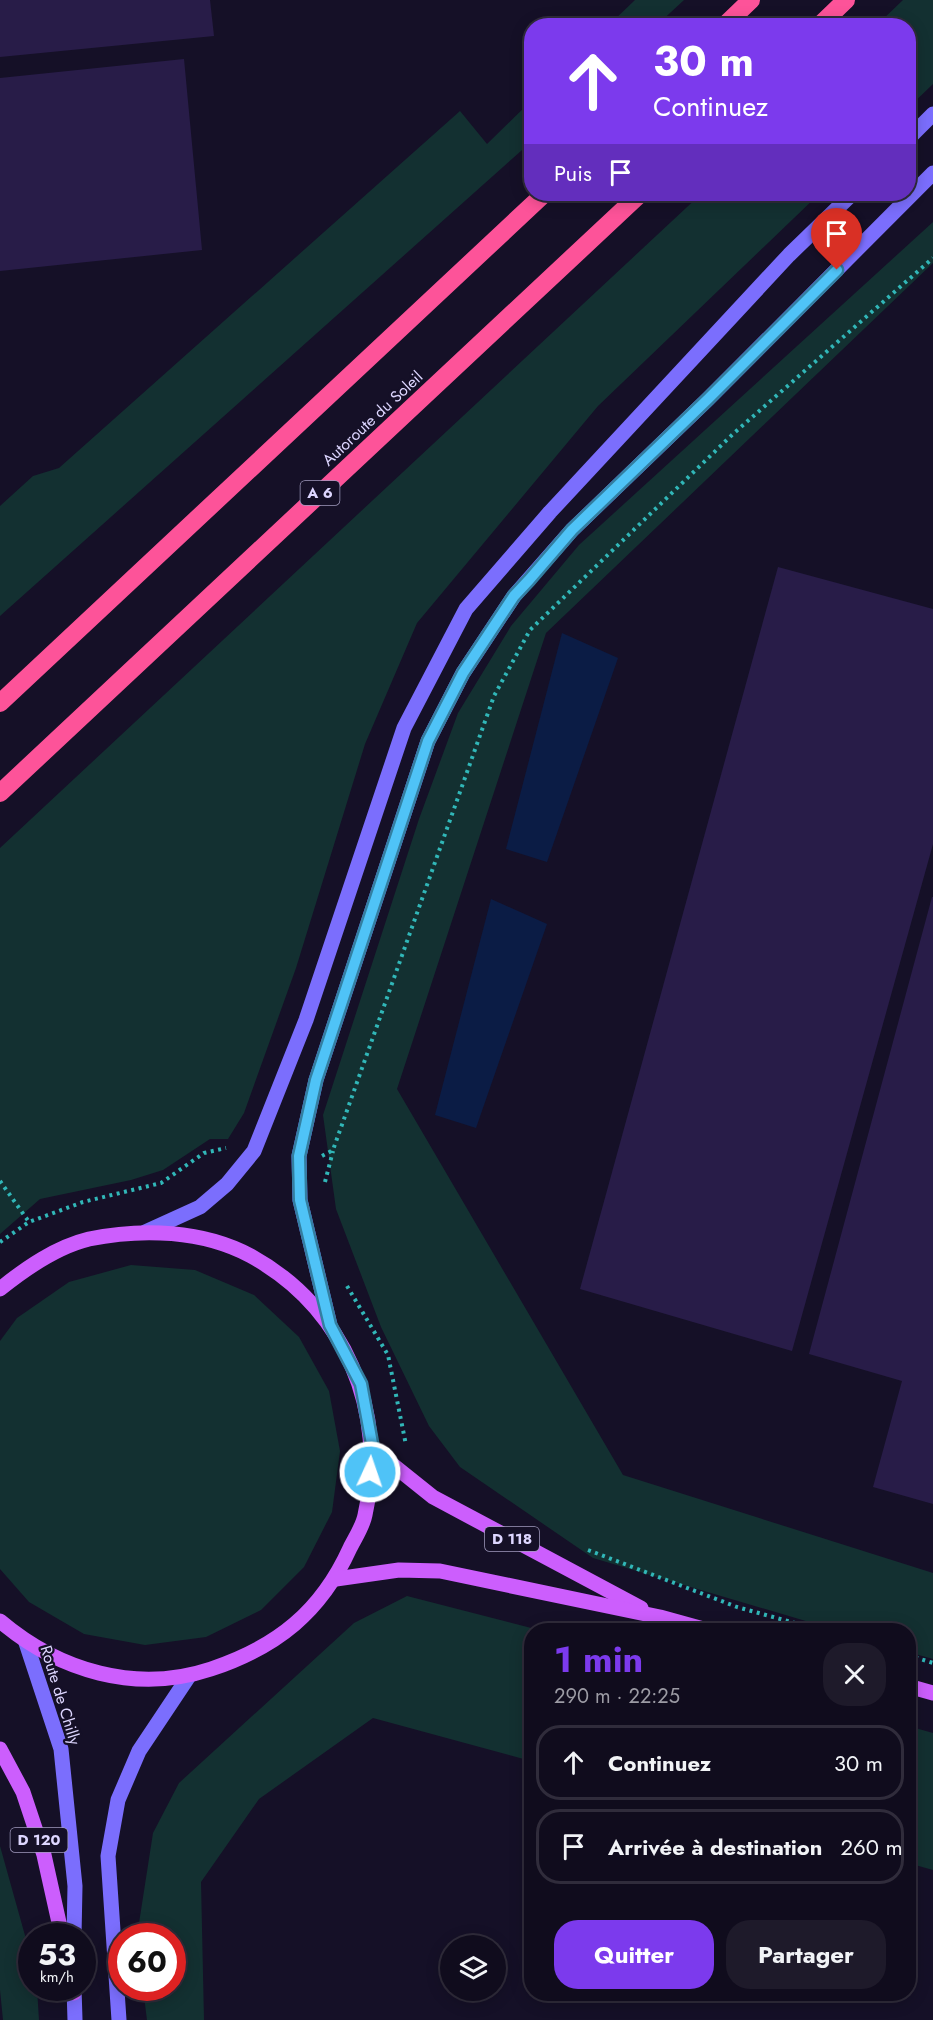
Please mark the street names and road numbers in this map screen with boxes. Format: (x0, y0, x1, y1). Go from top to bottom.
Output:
street label: Autoroute du Soleil (317, 366, 428, 471)
road number: A 6 (300, 481, 340, 505)
road number: D 118 (485, 1527, 539, 1551)
street label: Route de Chilly (34, 1643, 87, 1749)
road number: D 120 (10, 1828, 68, 1852)

